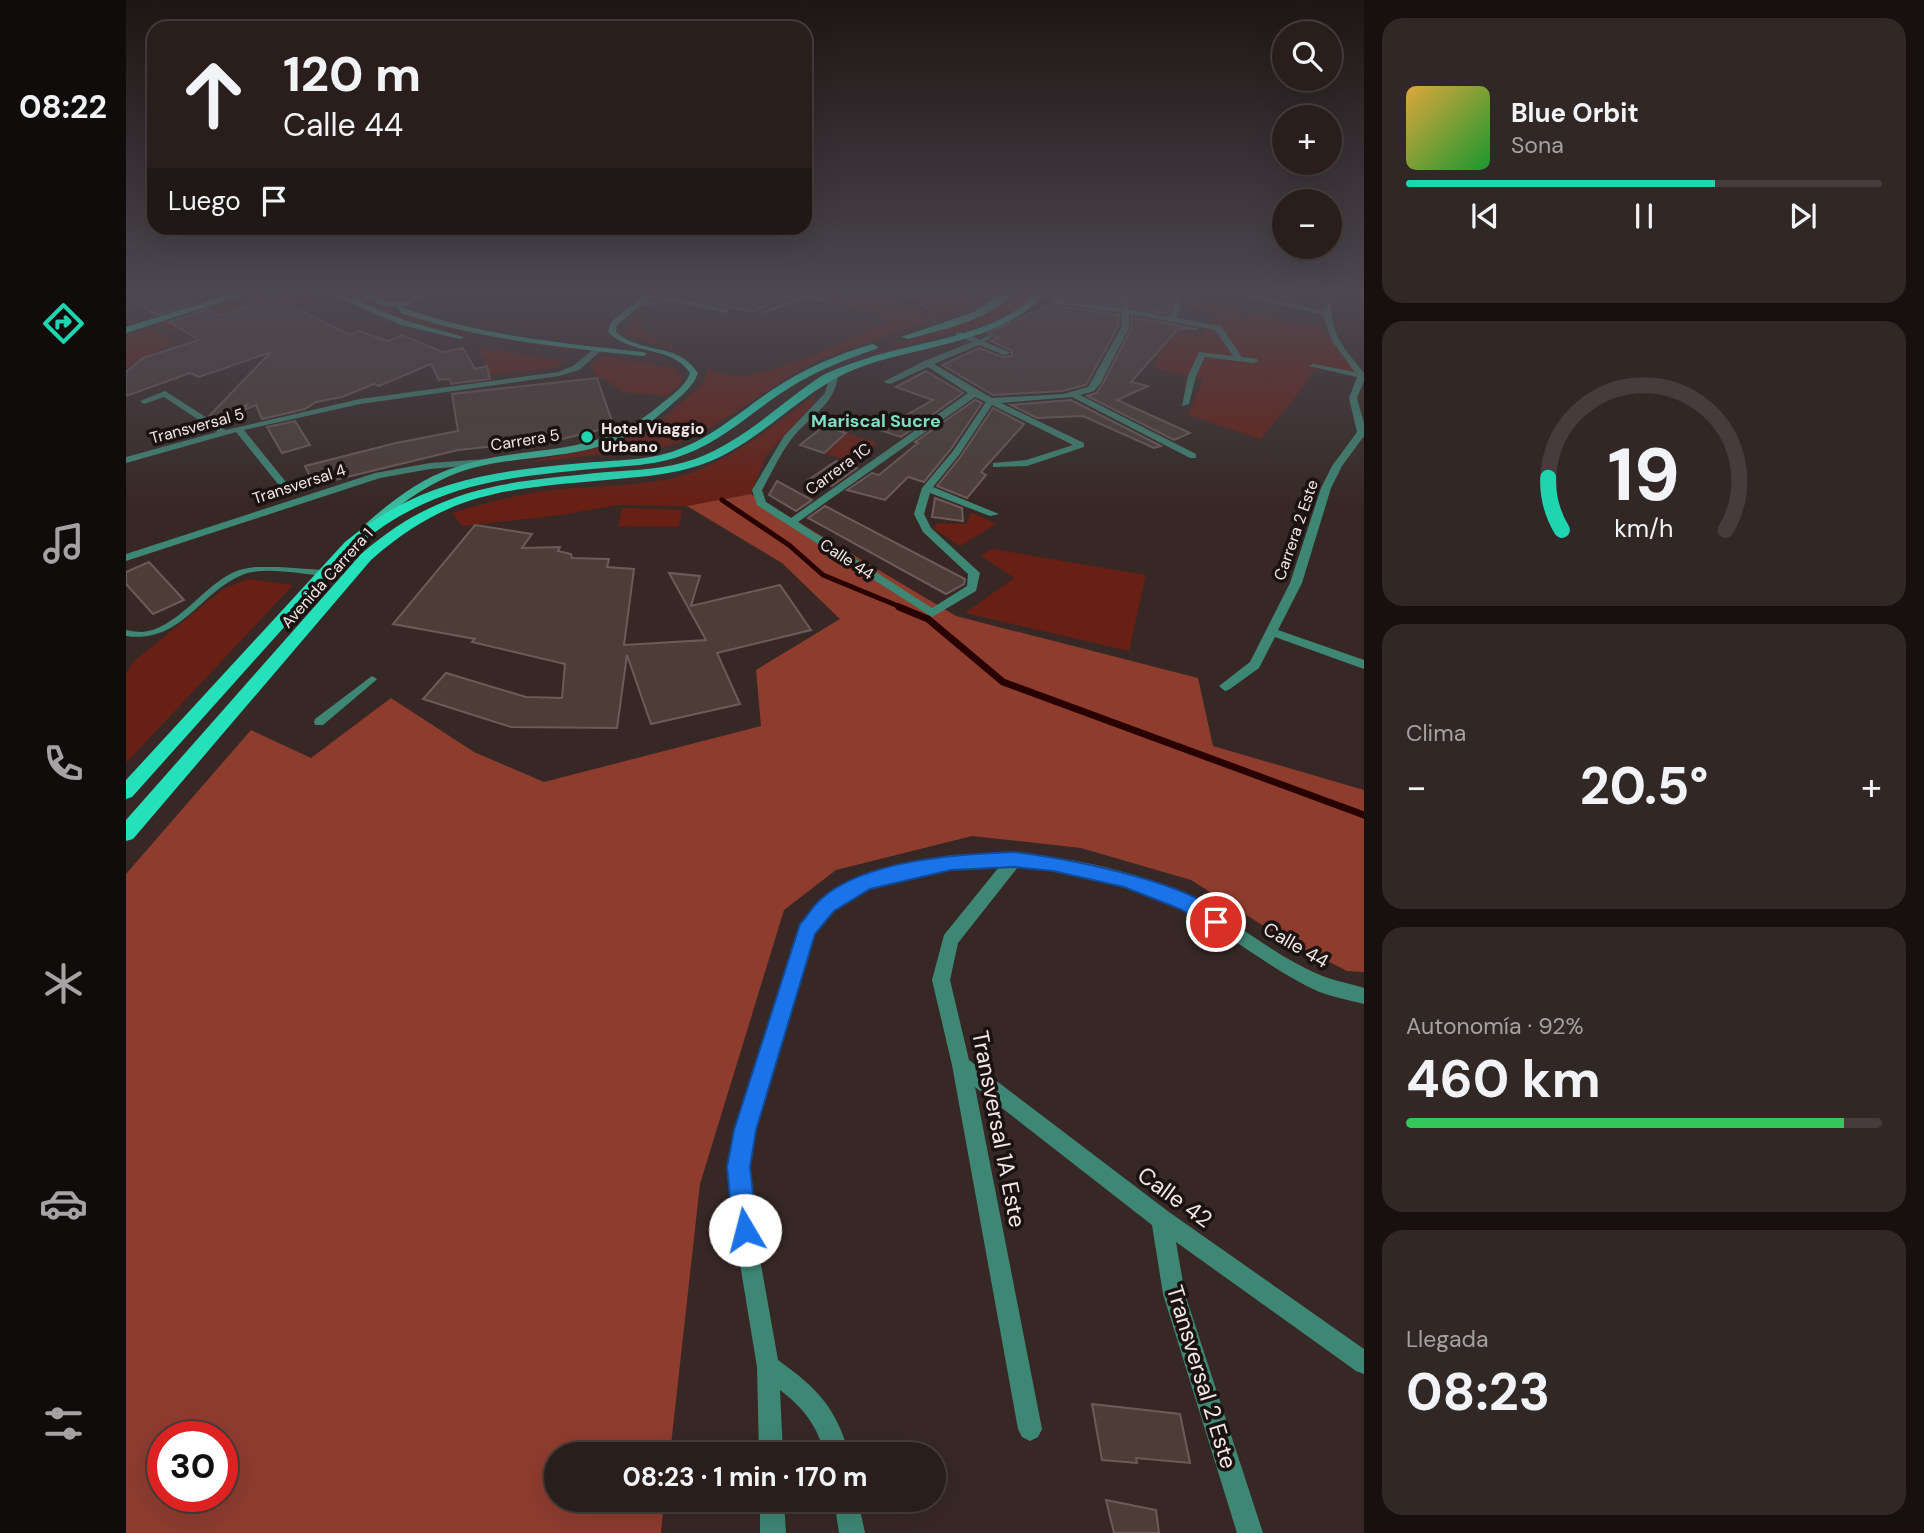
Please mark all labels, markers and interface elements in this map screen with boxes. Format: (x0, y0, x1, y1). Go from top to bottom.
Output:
map controls (1272, 21, 1342, 259)
button: search (1272, 21, 1342, 91)
text: 120 m (283, 42, 421, 106)
icon: ahead (168, 49, 259, 140)
text: 08:22 (19, 86, 107, 128)
text: Blue Orbit (1511, 96, 1639, 130)
text: Calle 44 (283, 104, 403, 146)
button: + (1272, 105, 1342, 175)
text: Sona (1511, 130, 1564, 160)
icon: arrive (255, 182, 293, 220)
text: Luego (168, 184, 241, 218)
button: − (1272, 189, 1342, 259)
icon: previous (1466, 197, 1504, 235)
icon: pause (1625, 197, 1663, 235)
icon: next (1784, 197, 1822, 235)
icon: directions (39, 299, 88, 348)
street label: Transversal 5 (148, 403, 246, 449)
district label: Mariscal Sucre (811, 409, 941, 433)
place label: Hotel Viaggio Urbano (601, 418, 705, 457)
street label: Carrera 5 (489, 424, 561, 456)
text: 19 (1608, 428, 1680, 523)
marker: Hotel Viaggio Urbano (579, 429, 595, 445)
street label: Carrera 1C (801, 438, 875, 500)
street label: Transversal 4 (250, 459, 349, 509)
street label: Carrera 2 Este (1269, 477, 1323, 583)
text: km/h (1614, 511, 1674, 544)
icon: music (39, 519, 88, 568)
street label: Avenida Carrera 1 (276, 524, 378, 632)
street label: Calle 44 (816, 534, 878, 584)
text: Clima (1406, 718, 1466, 748)
icon: phone (39, 739, 88, 788)
text: 20.5° (1580, 752, 1708, 820)
text: − (1406, 762, 1427, 812)
text: + (1861, 762, 1882, 812)
pin (1186, 892, 1246, 952)
icon: arrive (1197, 903, 1235, 941)
street label: Calle 44 (1259, 916, 1333, 974)
icon: climate (39, 959, 88, 1008)
text: Autonomía · 92% (1406, 1011, 1584, 1041)
street label: Transversal 1A Este (965, 1028, 1033, 1230)
text: 460 km (1406, 1045, 1601, 1113)
street label: Calle 42 (1132, 1160, 1218, 1234)
icon: car (39, 1179, 88, 1228)
position arrow (708, 1193, 782, 1267)
street label: Transversal 2 Este (1160, 1282, 1244, 1472)
text: Llegada (1406, 1324, 1489, 1354)
text: 08:23 (1406, 1358, 1550, 1426)
icon: filters (39, 1399, 88, 1448)
speed limit sign: 30 (147, 1421, 238, 1512)
text: 08:23 · 1 min · 170 m (623, 1460, 867, 1494)

